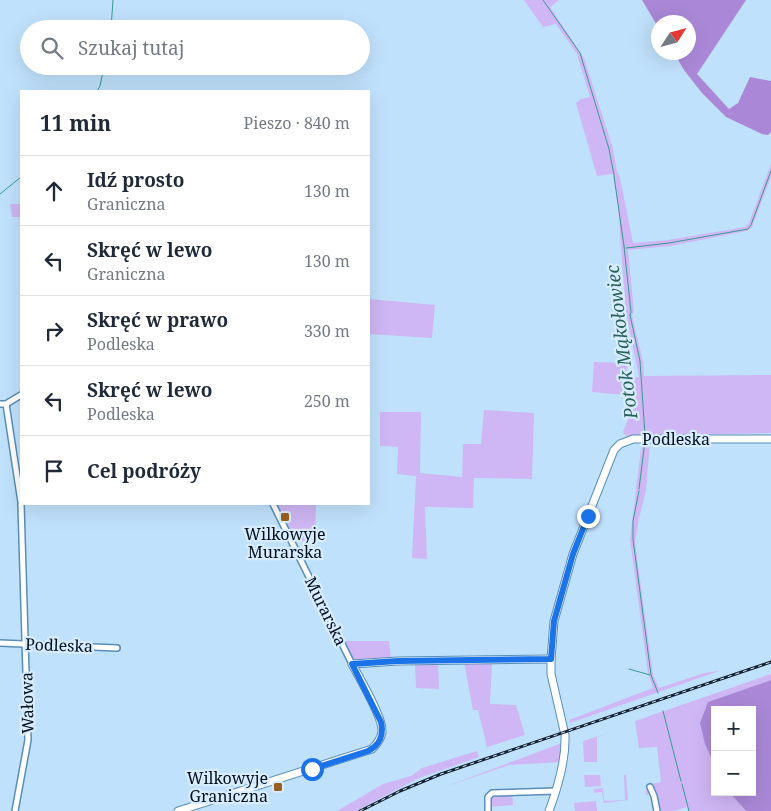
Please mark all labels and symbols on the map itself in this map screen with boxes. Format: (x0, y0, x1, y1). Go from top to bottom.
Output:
north arrow (651, 15, 696, 60)
water label: Potok Mąkołowiec (600, 264, 642, 421)
street label: Podleska (642, 428, 710, 450)
route end (577, 505, 600, 528)
marker: Wilkowyje Murarska (279, 511, 291, 523)
place label: Wilkowyje Murarska (244, 523, 326, 563)
street label: Murarska (300, 573, 352, 649)
street label: Podleska (25, 633, 93, 657)
street label: Wałowa (15, 672, 39, 734)
route start (301, 758, 324, 781)
place label: Wilkowyje Graniczna (187, 767, 268, 807)
marker: Wilkowyje Graniczna (272, 781, 284, 793)

